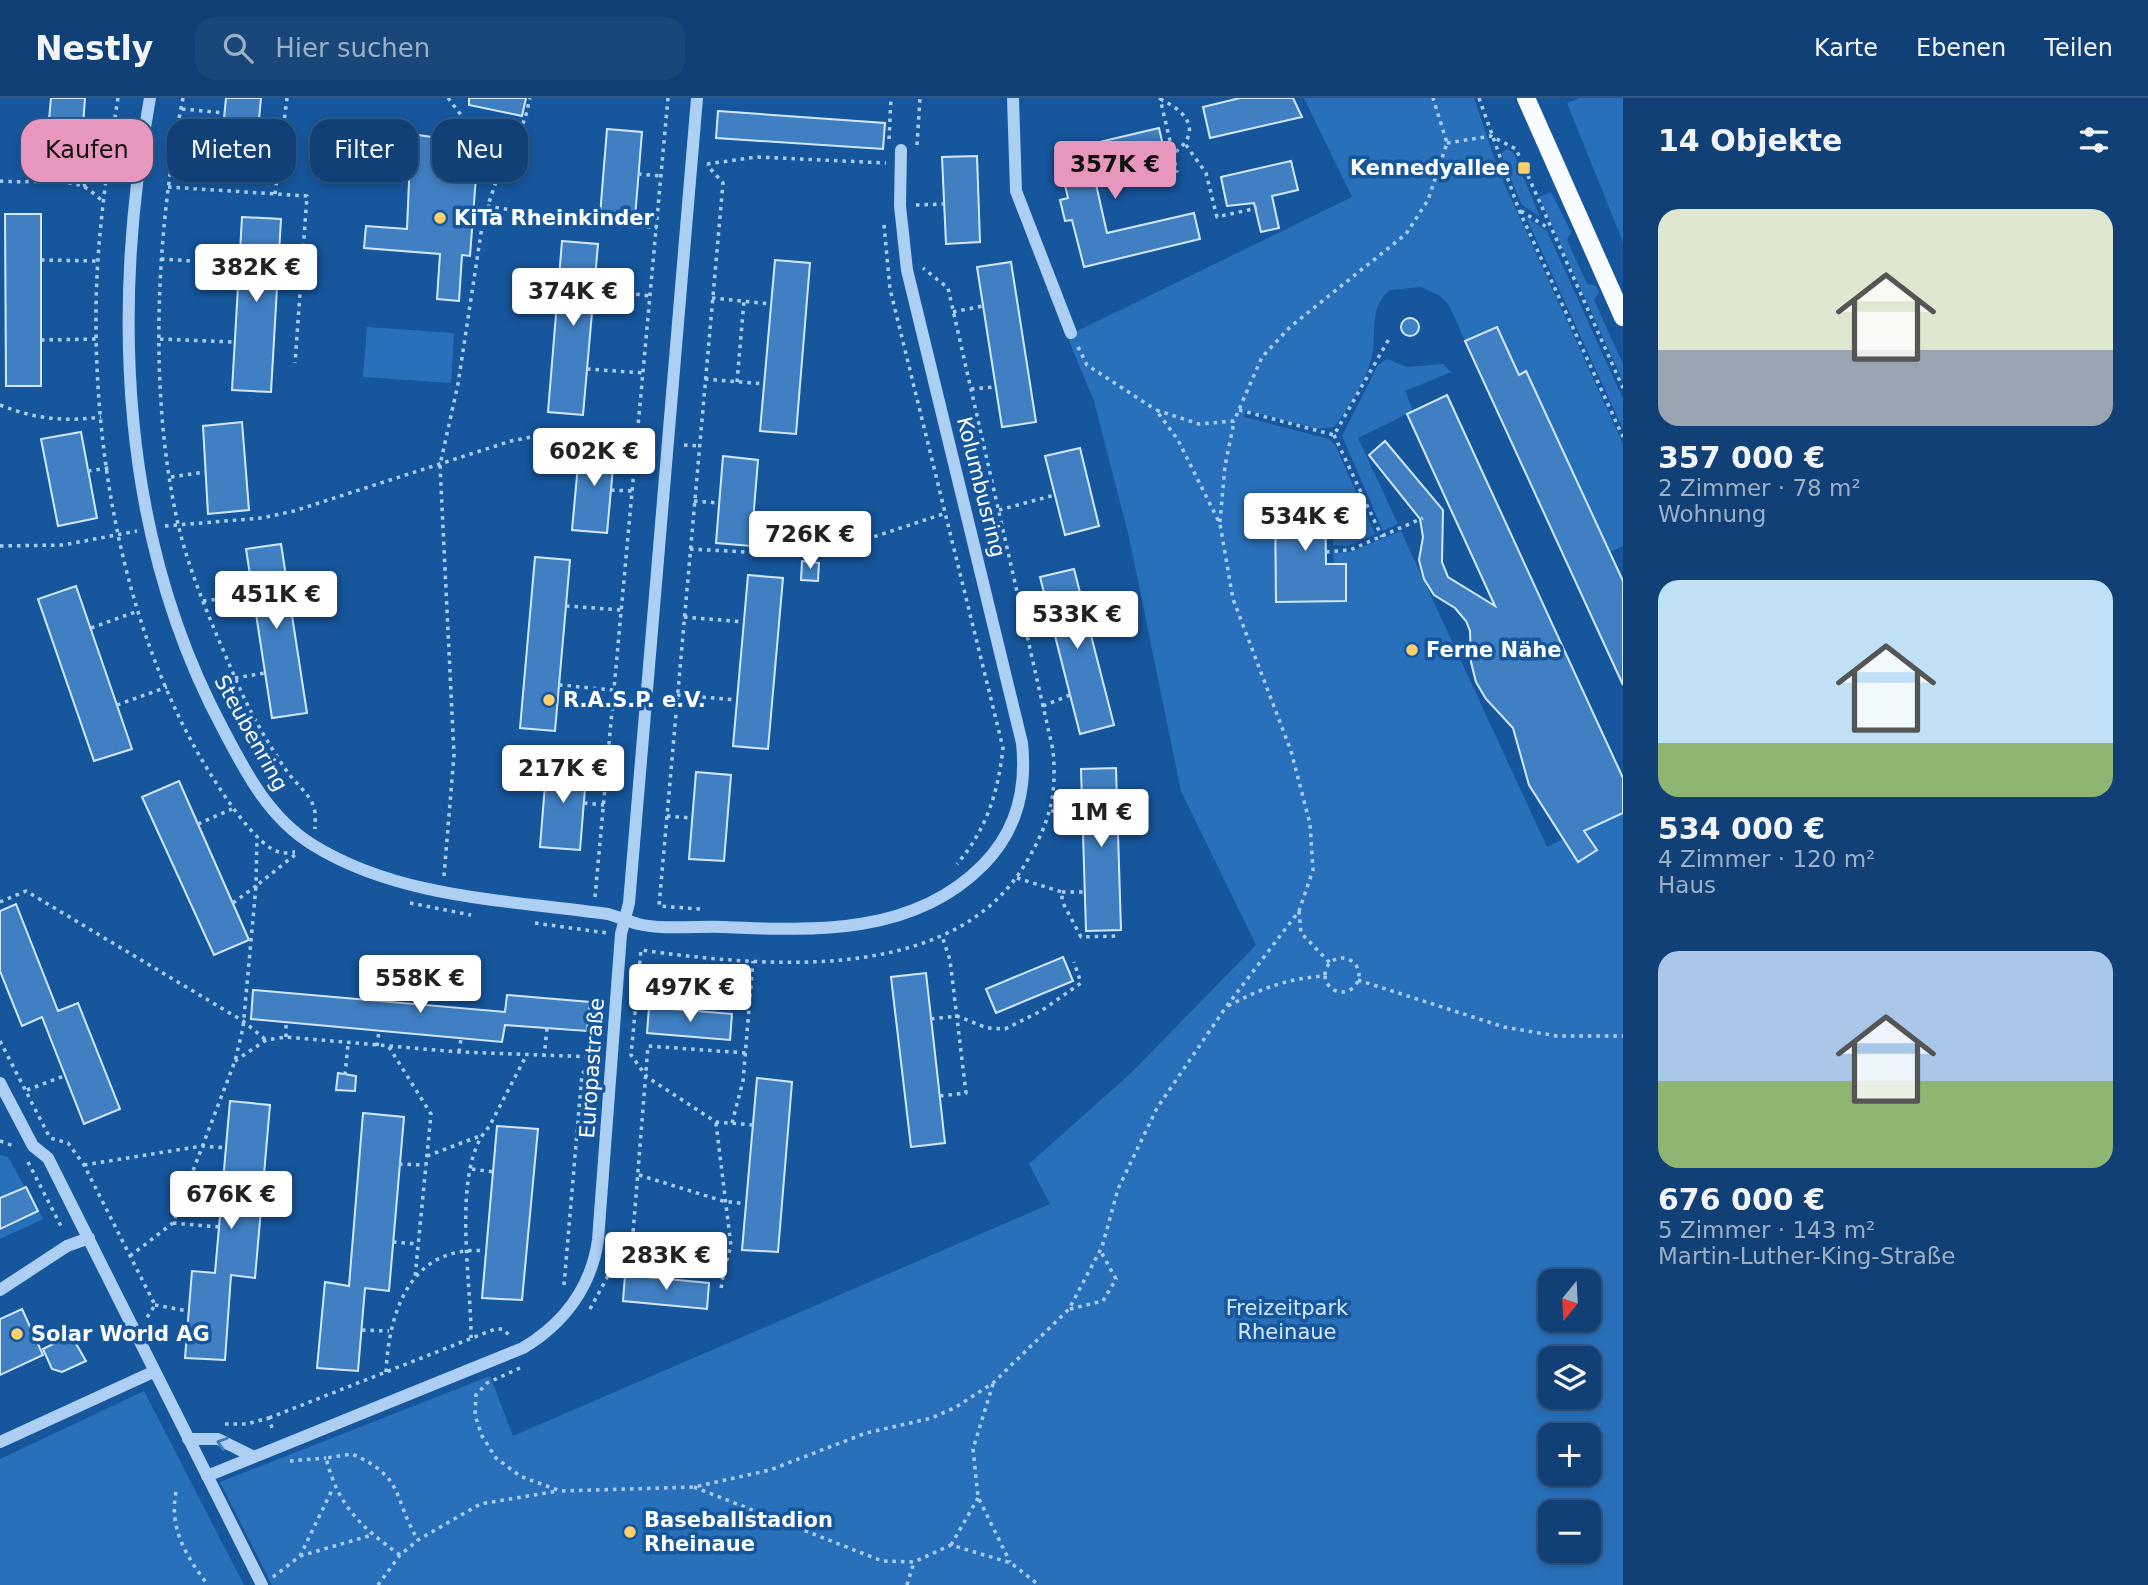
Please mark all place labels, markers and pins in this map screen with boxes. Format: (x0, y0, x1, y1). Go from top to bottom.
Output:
pin: 357K € (1058, 141, 1172, 201)
place label: Kennedyallee (1350, 156, 1510, 180)
marker: Kennedyallee (1516, 160, 1532, 176)
place label: KiTa Rheinkinder (454, 206, 654, 230)
marker: KiTa Rheinkinder (432, 210, 448, 226)
pin: 382K € (199, 244, 313, 304)
pin: 374K € (516, 268, 630, 328)
pin: 602K € (537, 428, 651, 488)
pin: 534K € (1248, 494, 1362, 553)
pin: 726K € (753, 512, 867, 571)
pin: 451K € (219, 572, 333, 631)
pin: 533K € (1020, 592, 1134, 651)
place label: Ferne Nähe (1426, 638, 1562, 662)
marker: Ferne Nähe (1404, 642, 1420, 658)
place label: R.A.S.P. e.V. (563, 688, 706, 712)
marker: R.A.S.P. e.V. (541, 692, 557, 708)
pin: 217K € (506, 746, 620, 805)
pin: 1M € (1060, 790, 1142, 849)
pin: 558K € (363, 956, 477, 1015)
pin: 497K € (633, 964, 747, 1024)
pin: 676K € (174, 1172, 288, 1231)
pin: 283K € (609, 1232, 723, 1292)
place label: Solar World AG (31, 1322, 210, 1346)
marker: Solar World AG (9, 1326, 25, 1342)
place label: Baseballstadion Rheinaue (644, 1508, 833, 1556)
marker: Baseballstadion Rheinaue (622, 1524, 638, 1540)

